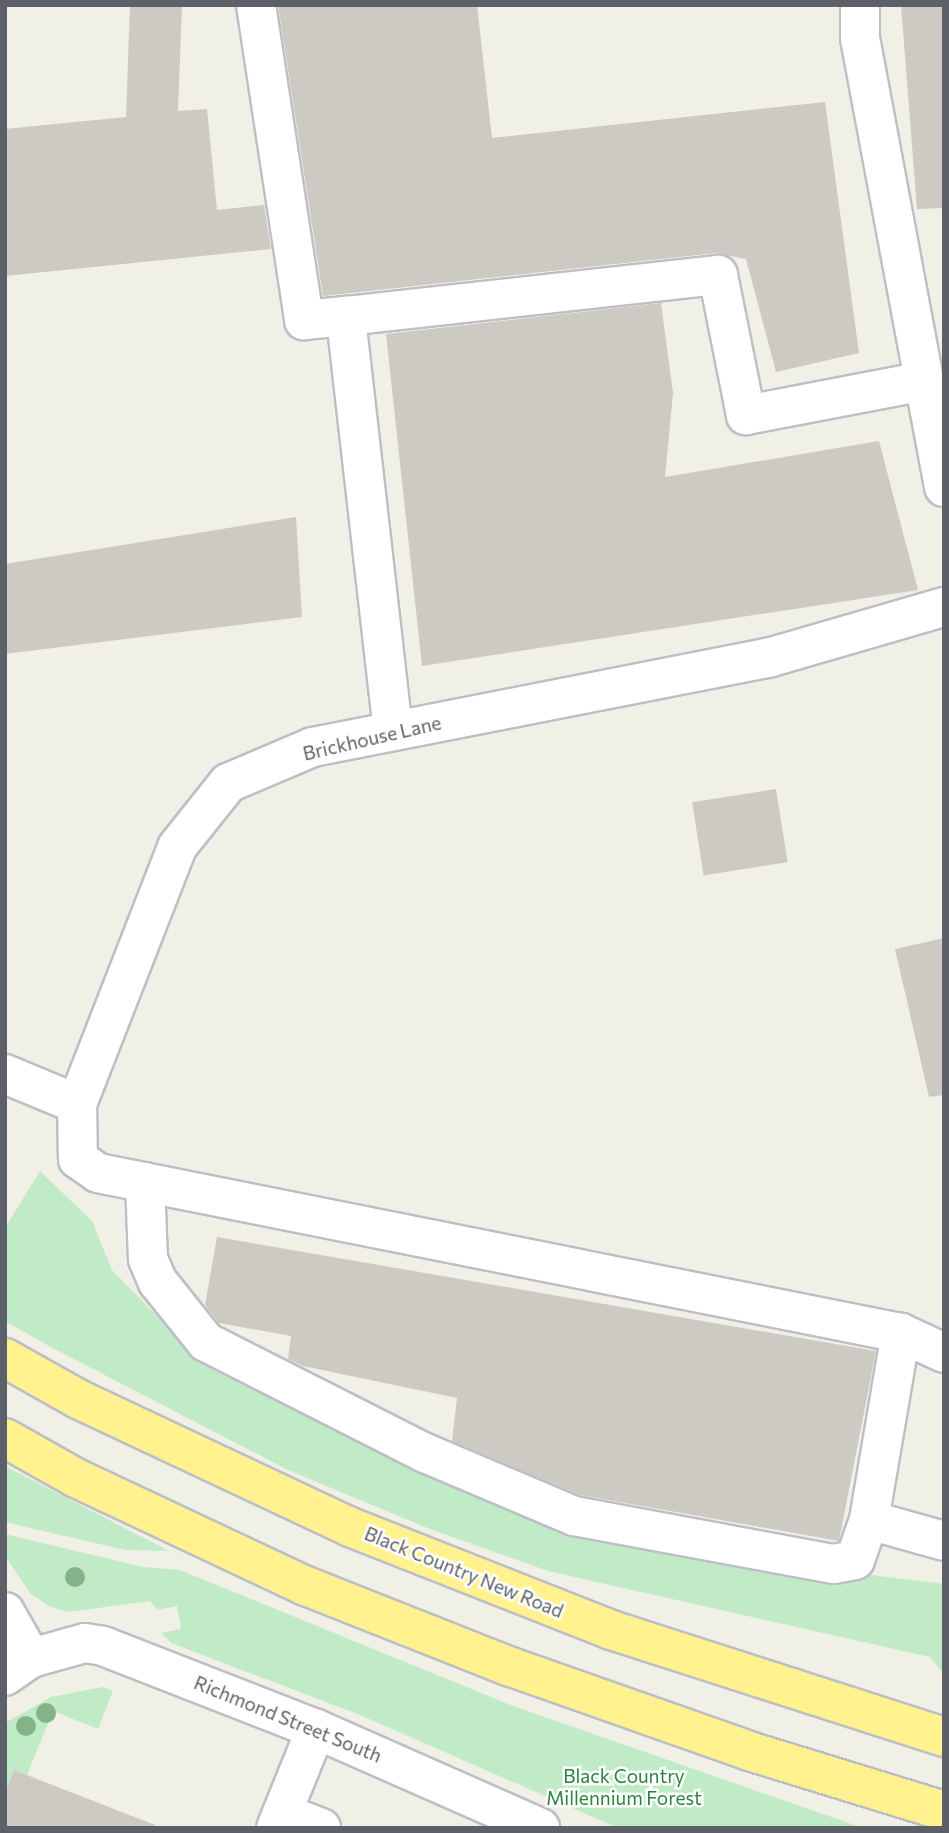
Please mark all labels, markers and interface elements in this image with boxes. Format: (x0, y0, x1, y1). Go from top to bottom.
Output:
street label: Brickhouse Lane (301, 711, 443, 765)
street label: Black Country New Road (361, 1522, 567, 1622)
street label: Richmond Street South (191, 1671, 385, 1767)
park label: Black Country Millennium Forest (546, 1765, 702, 1809)

